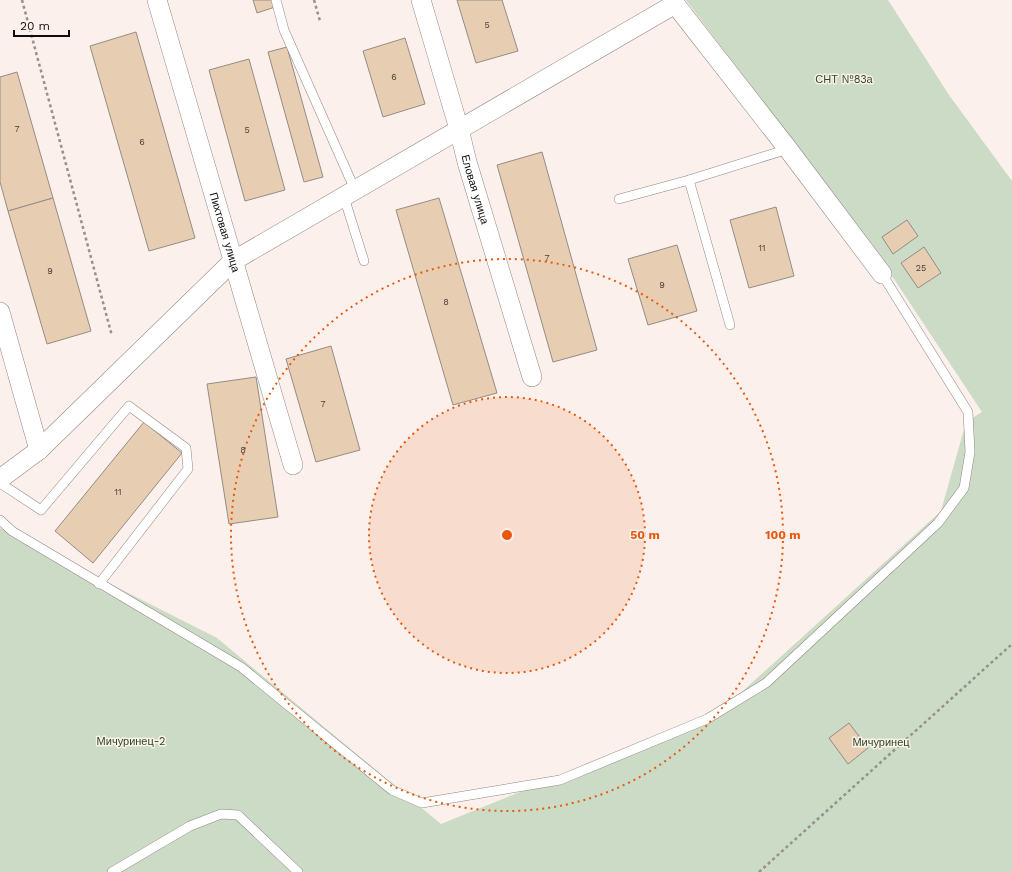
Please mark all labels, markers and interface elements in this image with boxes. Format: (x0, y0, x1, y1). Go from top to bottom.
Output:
scale bar (14, 12, 69, 38)
text: 20 m (20, 19, 50, 33)
house number: 5 (484, 20, 490, 30)
house number: 6 (391, 72, 397, 82)
park label: СНТ №83а (815, 73, 874, 86)
house number: 7 (14, 124, 20, 134)
house number: 5 (244, 125, 250, 135)
house number: 6 (139, 137, 145, 147)
street label: Еловая улица (459, 153, 492, 226)
street label: Пихтовая улица (207, 191, 243, 274)
house number: 11 (758, 243, 766, 253)
house number: 7 (544, 253, 550, 263)
house number: 25 (916, 263, 926, 273)
house number: 9 (47, 266, 53, 276)
house number: 9 (659, 280, 665, 290)
house number: 8 (443, 297, 449, 307)
house number: 7 (320, 399, 326, 409)
house number: 8 (240, 445, 246, 455)
house number: 11 (114, 487, 122, 497)
centre of rings (500, 528, 514, 542)
text: 50 m (630, 528, 660, 542)
text: 100 m (765, 528, 801, 542)
park label: Мичуринец-2 (97, 735, 165, 748)
park label: Мичуринец (852, 736, 910, 749)

